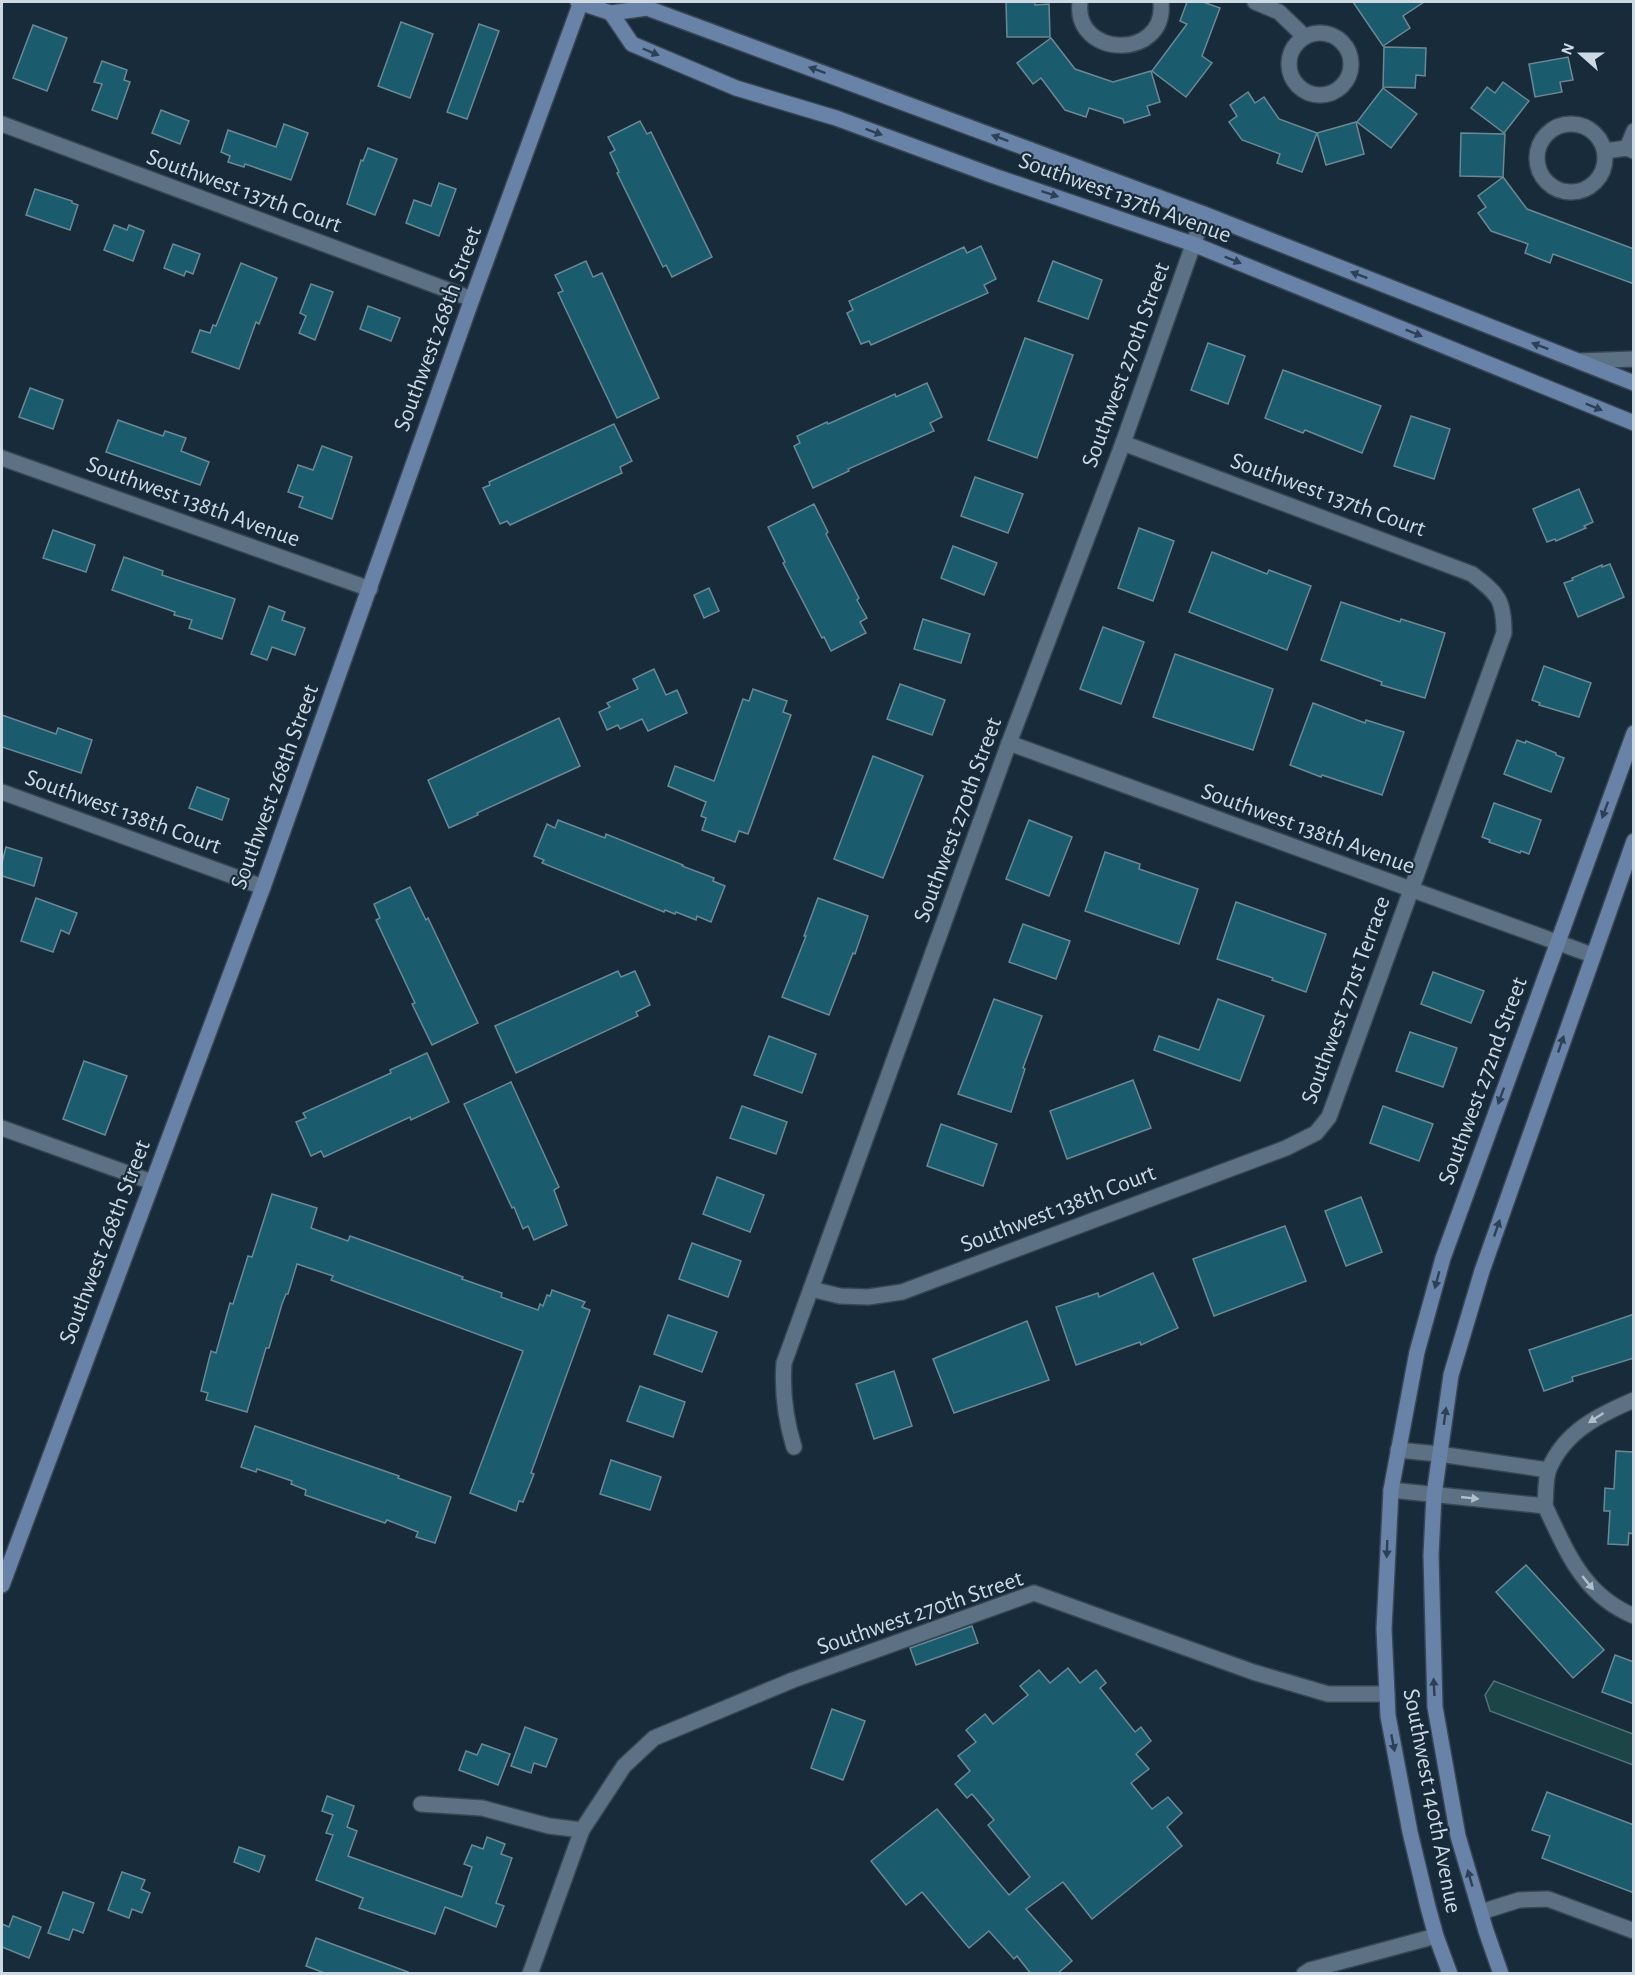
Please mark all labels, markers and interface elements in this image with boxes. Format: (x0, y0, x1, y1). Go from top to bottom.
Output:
north arrow (1551, 24, 1611, 84)
text: N (1558, 41, 1577, 57)
one-way arrow (643, 47, 661, 57)
one-way arrow (808, 65, 826, 75)
one-way arrow (865, 128, 883, 138)
one-way arrow (991, 133, 1009, 143)
street label: Southwest 137th Court (143, 145, 345, 238)
street label: Southwest 137th Avenue (1016, 148, 1234, 248)
one-way arrow (1041, 190, 1059, 199)
street label: Southwest 268th Street (390, 223, 486, 435)
one-way arrow (1224, 256, 1242, 265)
street label: Southwest 270th Street (1078, 259, 1174, 471)
one-way arrow (1349, 270, 1367, 280)
one-way arrow (1405, 329, 1423, 338)
one-way arrow (1531, 341, 1549, 350)
one-way arrow (1586, 402, 1604, 412)
street label: Southwest 137th Court (1227, 449, 1429, 542)
street label: Southwest 138th Avenue (83, 452, 303, 552)
street label: Southwest 268th Street (227, 681, 323, 893)
street label: Southwest 270th Street (910, 714, 1006, 926)
street label: Southwest 138th Court (22, 765, 225, 859)
street label: Southwest 138th Avenue (1198, 779, 1418, 879)
one-way arrow (1600, 801, 1609, 819)
street label: Southwest 271st Terrace (1297, 893, 1395, 1107)
street label: Southwest 272nd Street (1434, 974, 1532, 1188)
one-way arrow (1557, 1035, 1567, 1053)
one-way arrow (1496, 1087, 1505, 1105)
street label: Southwest 268th Street (55, 1136, 155, 1347)
street label: Southwest 138th Court (957, 1161, 1159, 1257)
one-way arrow (1492, 1219, 1502, 1237)
one-way arrow (1432, 1271, 1441, 1289)
one-way arrow (1441, 1406, 1450, 1425)
one-way arrow (1588, 1412, 1604, 1424)
one-way arrow (1460, 1493, 1479, 1503)
one-way arrow (1382, 1539, 1391, 1558)
street label: Southwest 270th Street (814, 1566, 1026, 1660)
one-way arrow (1581, 1575, 1594, 1591)
one-way arrow (1430, 1677, 1439, 1696)
street label: Southwest 140th Avenue (1398, 1687, 1466, 1915)
one-way arrow (1389, 1734, 1398, 1753)
one-way arrow (1465, 1869, 1474, 1887)

